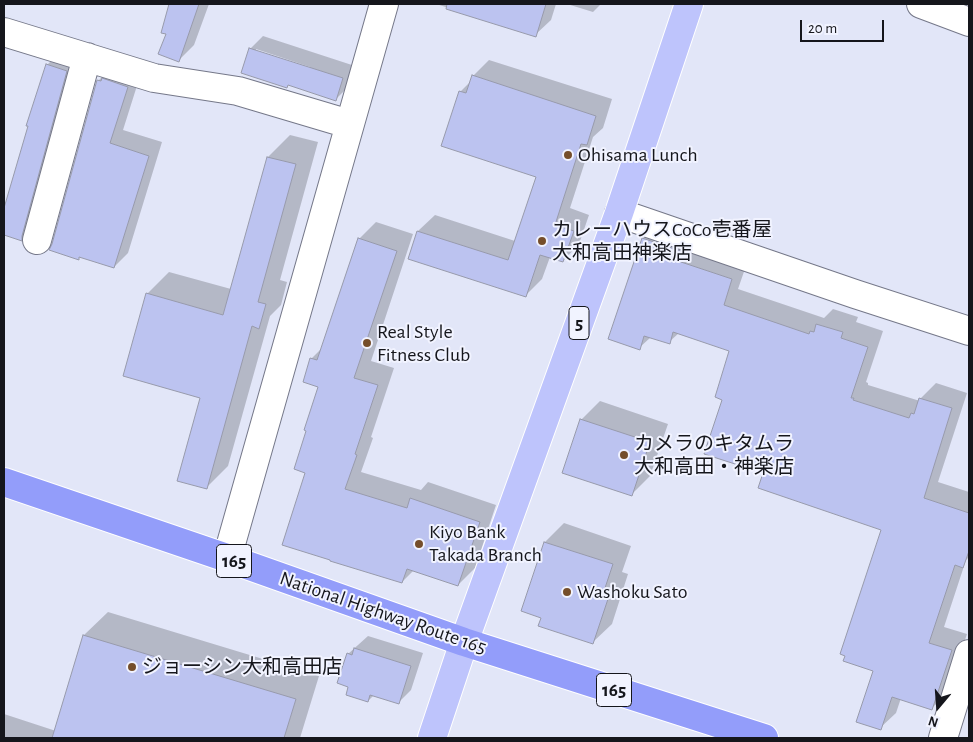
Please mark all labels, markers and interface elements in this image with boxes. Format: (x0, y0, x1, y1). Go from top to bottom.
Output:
scale bar (803, 10, 887, 42)
text: 20 m (808, 21, 837, 36)
place label: Ohisama Lunch (578, 143, 698, 167)
marker: Ohisama Lunch (562, 149, 574, 161)
place label: カレーハウスCoCo壱番屋 大和高田神楽店 (552, 218, 772, 265)
marker: カレーハウスCoCo壱番屋 大和高田神楽店 (536, 235, 548, 247)
road number: 5 (569, 306, 589, 339)
place label: Real Style Fitness Club (377, 320, 470, 367)
marker: Real Style Fitness Club (361, 337, 373, 349)
place label: カメラのキタムラ 大和高田・神楽店 (634, 432, 794, 479)
marker: カメラのキタムラ 大和高田・神楽店 (618, 449, 630, 461)
place label: Kiyo Bank Takada Branch (429, 520, 542, 567)
marker: Kiyo Bank Takada Branch (413, 538, 425, 550)
road number: 165 (216, 544, 252, 578)
street label: National Highway Route 165 (276, 566, 490, 660)
place label: Washoku Sato (577, 580, 687, 604)
marker: Washoku Sato (561, 586, 573, 598)
place label: ジョーシン大和高田店 (142, 655, 342, 679)
marker: ジョーシン大和高田店 (126, 661, 138, 673)
road number: 165 (596, 674, 632, 706)
north arrow (913, 682, 963, 732)
text: N (927, 713, 940, 729)

